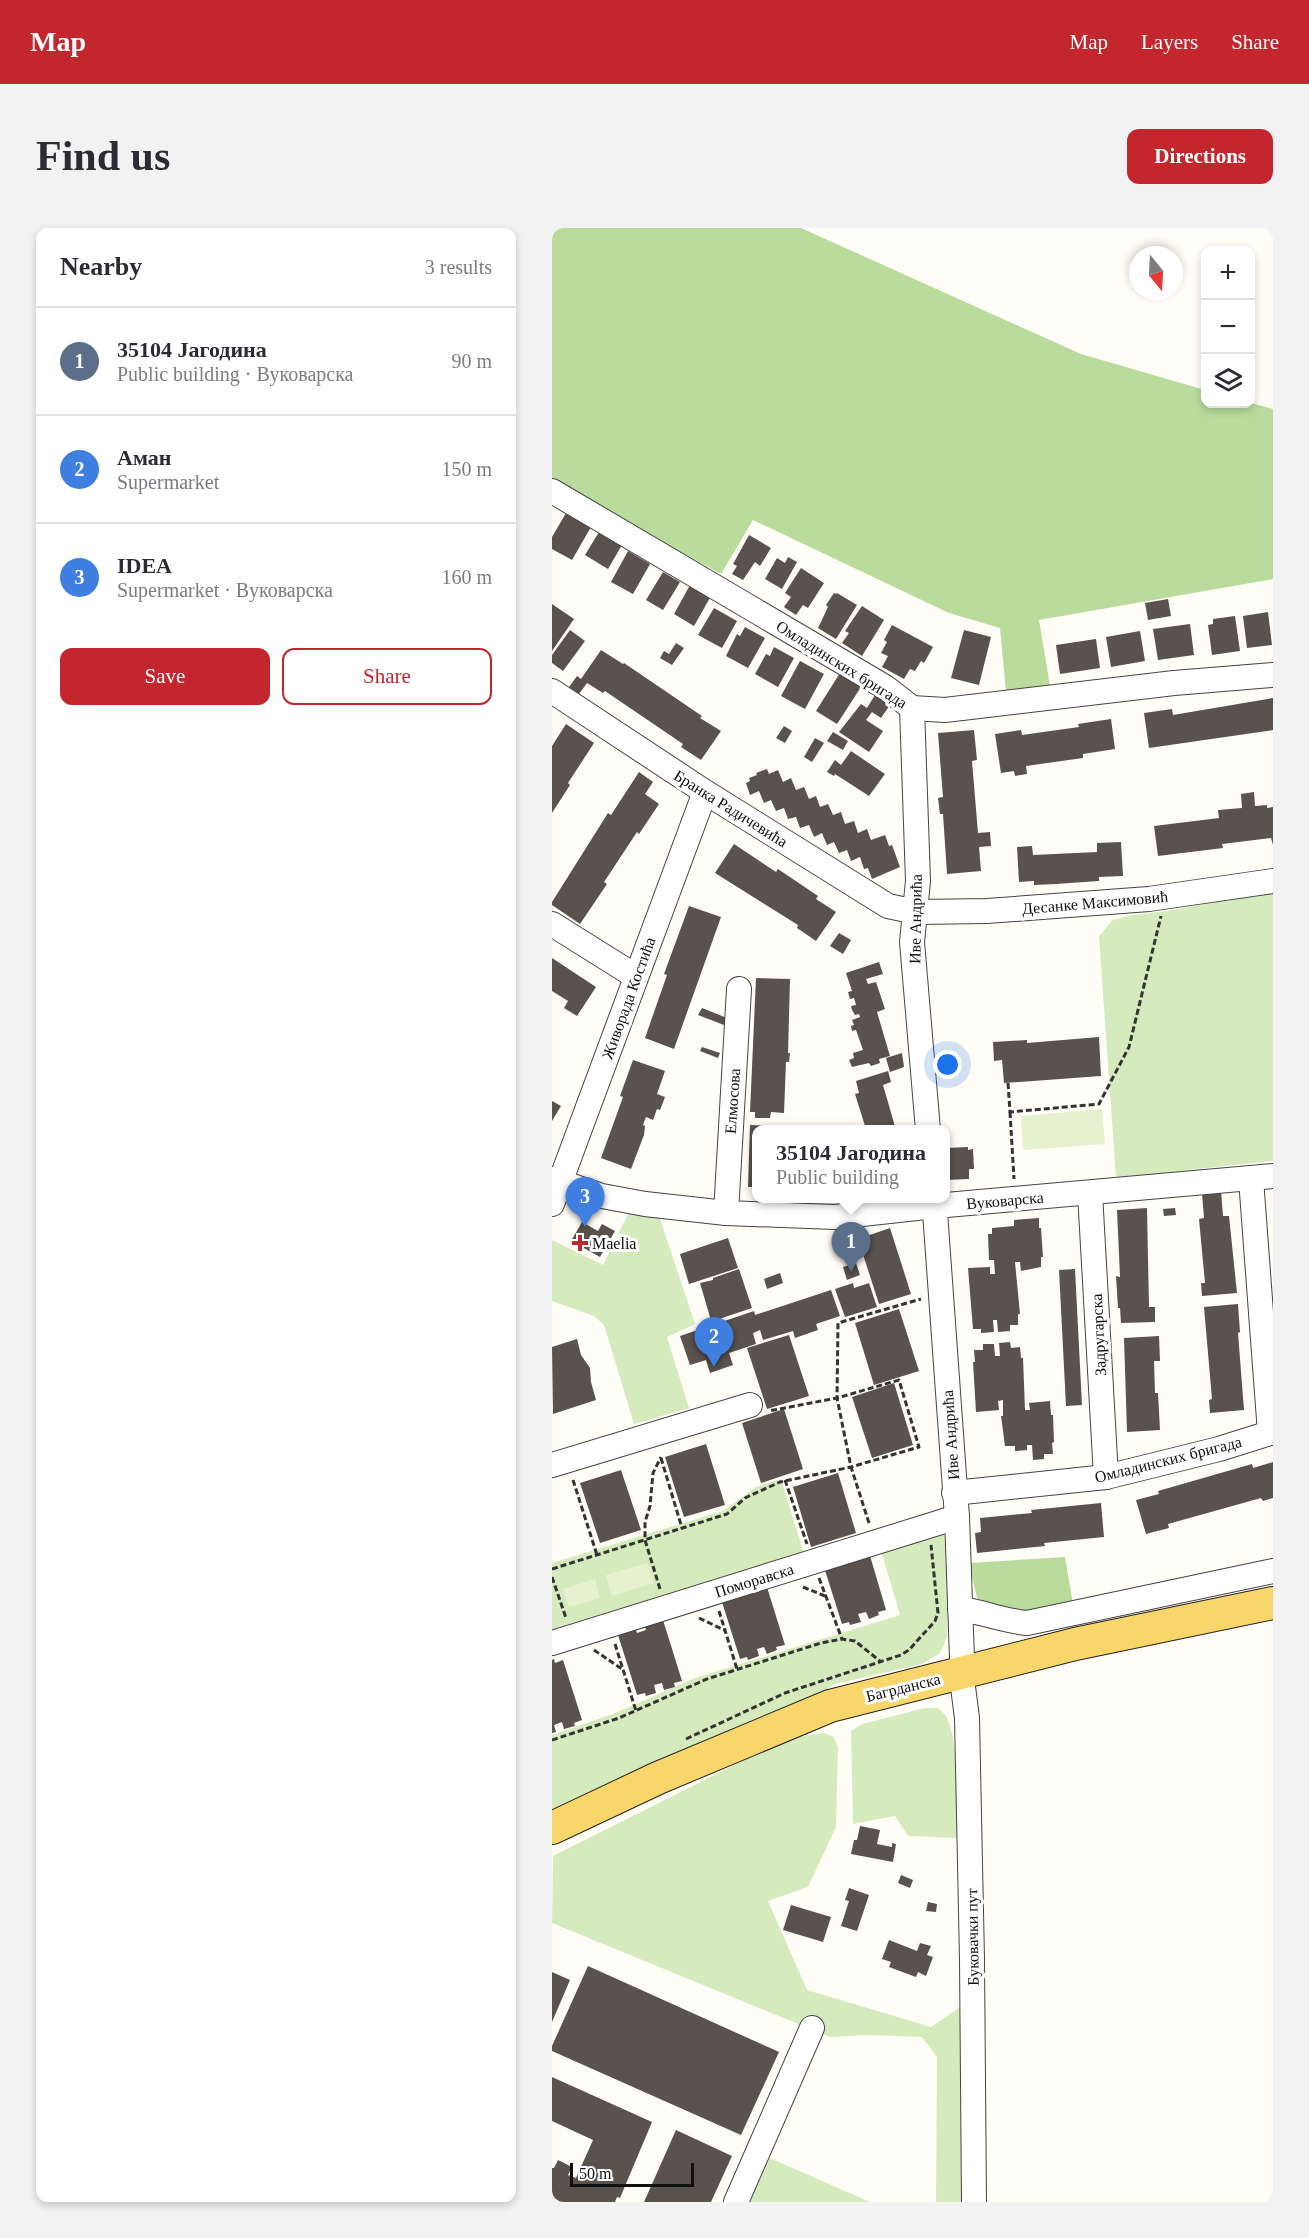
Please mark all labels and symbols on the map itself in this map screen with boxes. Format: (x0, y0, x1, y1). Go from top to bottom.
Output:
north arrow (1129, 246, 1183, 300)
street label: Омладинских бригада (773, 617, 910, 713)
street label: Бранка Радичевића (670, 767, 791, 851)
street label: Иве Андрића (906, 874, 926, 964)
street label: Десанке Максимовић (1021, 888, 1169, 918)
street label: Живорада Костића (598, 935, 659, 1062)
your location (933, 1050, 962, 1079)
street label: Елмосова (722, 1068, 743, 1134)
pin: 3 (566, 1178, 604, 1227)
street label: Вуковарска (966, 1189, 1045, 1213)
pin: 1 (832, 1222, 870, 1272)
place label: Maelia (592, 1235, 636, 1252)
marker: Maelia (573, 1236, 587, 1250)
street label: Задругарска (1088, 1293, 1110, 1377)
pin: 2 (694, 1318, 734, 1367)
street label: Иве Андрића (939, 1389, 963, 1480)
street label: Омладинских бригада (1093, 1433, 1244, 1487)
street label: Поморавска (713, 1560, 796, 1602)
street label: Багрданска (864, 1670, 942, 1706)
street label: Буковачки пут (963, 1888, 983, 1986)
scale bar (570, 2160, 694, 2188)

